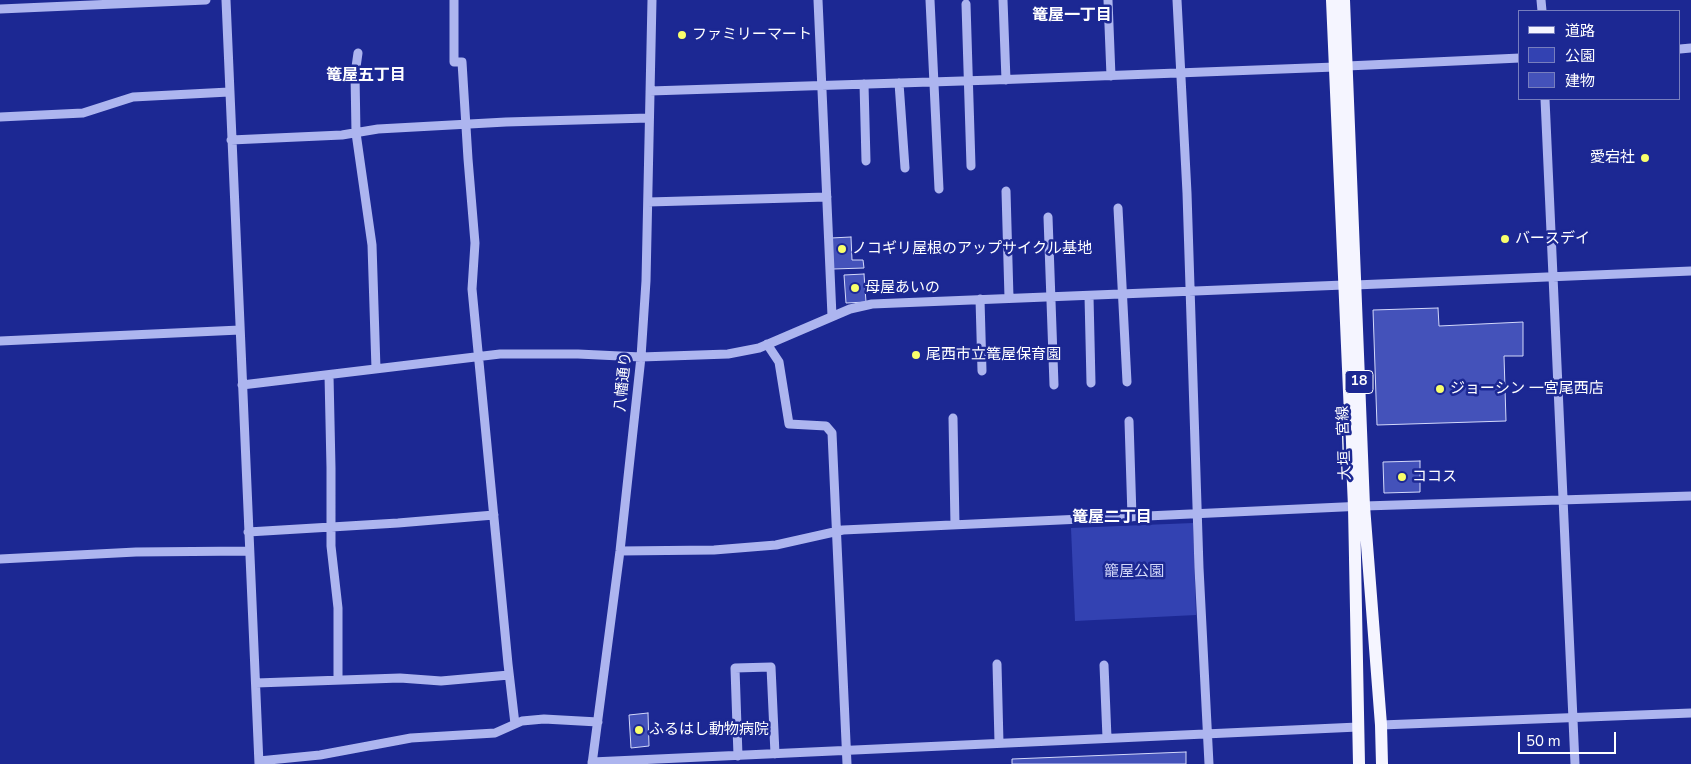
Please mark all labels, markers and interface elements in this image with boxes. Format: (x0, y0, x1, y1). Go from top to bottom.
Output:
district label: 篭屋一丁目 (1032, 6, 1112, 26)
legend (1518, 10, 1681, 100)
text: 道路 (1565, 21, 1595, 41)
place label: ファミリーマート (692, 26, 812, 44)
marker: ファミリーマート (676, 29, 688, 41)
text: 公園 (1565, 46, 1595, 66)
district label: 篭屋五丁目 (326, 66, 406, 86)
text: 建物 (1565, 71, 1595, 91)
place label: 愛宕社 (1590, 149, 1635, 167)
marker: 愛宕社 (1639, 152, 1651, 164)
place label: バースデイ (1515, 230, 1590, 248)
marker: バースデイ (1499, 233, 1511, 245)
place label: ノコギリ屋根のアップサイクル基地 (852, 240, 1092, 258)
marker: ノコギリ屋根のアップサイクル基地 (836, 243, 848, 255)
place label: 母屋あいの (865, 279, 940, 297)
marker: 母屋あいの (849, 282, 861, 294)
place label: 尾西市立篭屋保育園 (926, 346, 1061, 364)
marker: 尾西市立篭屋保育園 (910, 349, 922, 361)
street label: 八幡通り (612, 351, 636, 413)
road number: 18 (1345, 371, 1373, 394)
place label: ジョーシン 一宮尾西店 (1450, 380, 1604, 398)
marker: ジョーシン 一宮尾西店 (1434, 383, 1446, 395)
street label: 大垣一宮線 (1335, 405, 1355, 481)
place label: ココス (1412, 468, 1457, 486)
marker: ココス (1396, 471, 1408, 483)
district label: 篭屋二丁目 (1072, 508, 1152, 528)
park label: 籠屋公園 (1104, 563, 1164, 581)
place label: ふるはし動物病院 (649, 721, 769, 739)
scale bar (1521, 722, 1618, 754)
marker: ふるはし動物病院 (633, 724, 645, 736)
text: 50 m (1526, 731, 1561, 751)

